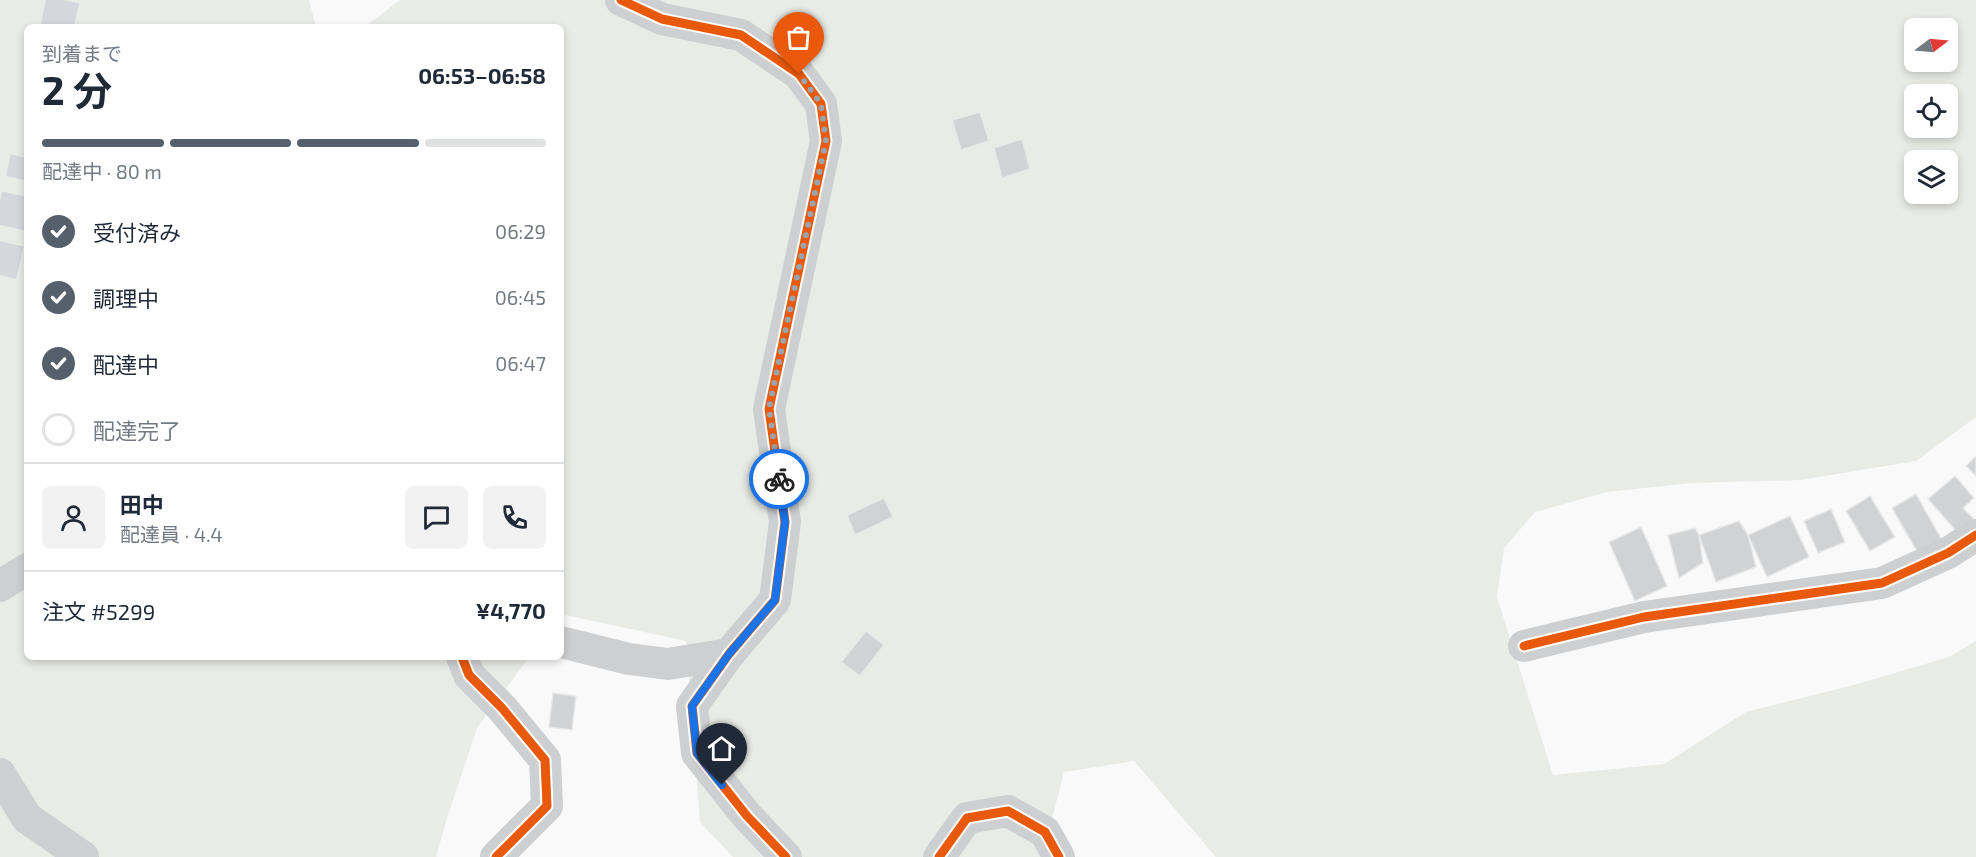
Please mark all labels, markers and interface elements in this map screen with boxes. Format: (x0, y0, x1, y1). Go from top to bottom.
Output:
pin (773, 12, 824, 74)
north arrow (1904, 18, 1958, 72)
map controls (1904, 18, 1958, 204)
icon: bag (782, 21, 815, 54)
text: 到着まで (42, 41, 122, 65)
text: 06:53–06:58 (418, 62, 546, 88)
text: 2 分 (42, 66, 112, 113)
button: locate (1904, 84, 1958, 138)
button: layers (1904, 150, 1958, 204)
text: 配達中 · 80 m (42, 159, 162, 183)
icon: check (42, 215, 75, 248)
text: 受付済み (93, 219, 181, 245)
text: 06:29 (495, 219, 546, 243)
icon: check (42, 281, 75, 314)
text: 調理中 (93, 285, 159, 311)
text: 06:45 (495, 285, 546, 309)
icon: check (42, 347, 75, 380)
text: 配達中 (93, 351, 159, 377)
text: 06:47 (495, 351, 546, 375)
text: 配達完了 (93, 417, 181, 443)
courier (749, 449, 809, 509)
icon: bike (763, 463, 796, 496)
button: person (42, 486, 105, 549)
button: chat (405, 486, 468, 549)
button: phone (483, 486, 546, 549)
text: 田中 (120, 491, 164, 517)
text: 配達員 · 4.4 (120, 522, 223, 546)
text: ¥4,770 (476, 597, 546, 623)
text: 注文 #5299 (42, 598, 155, 624)
pin (696, 723, 747, 785)
icon: home (705, 732, 738, 765)

